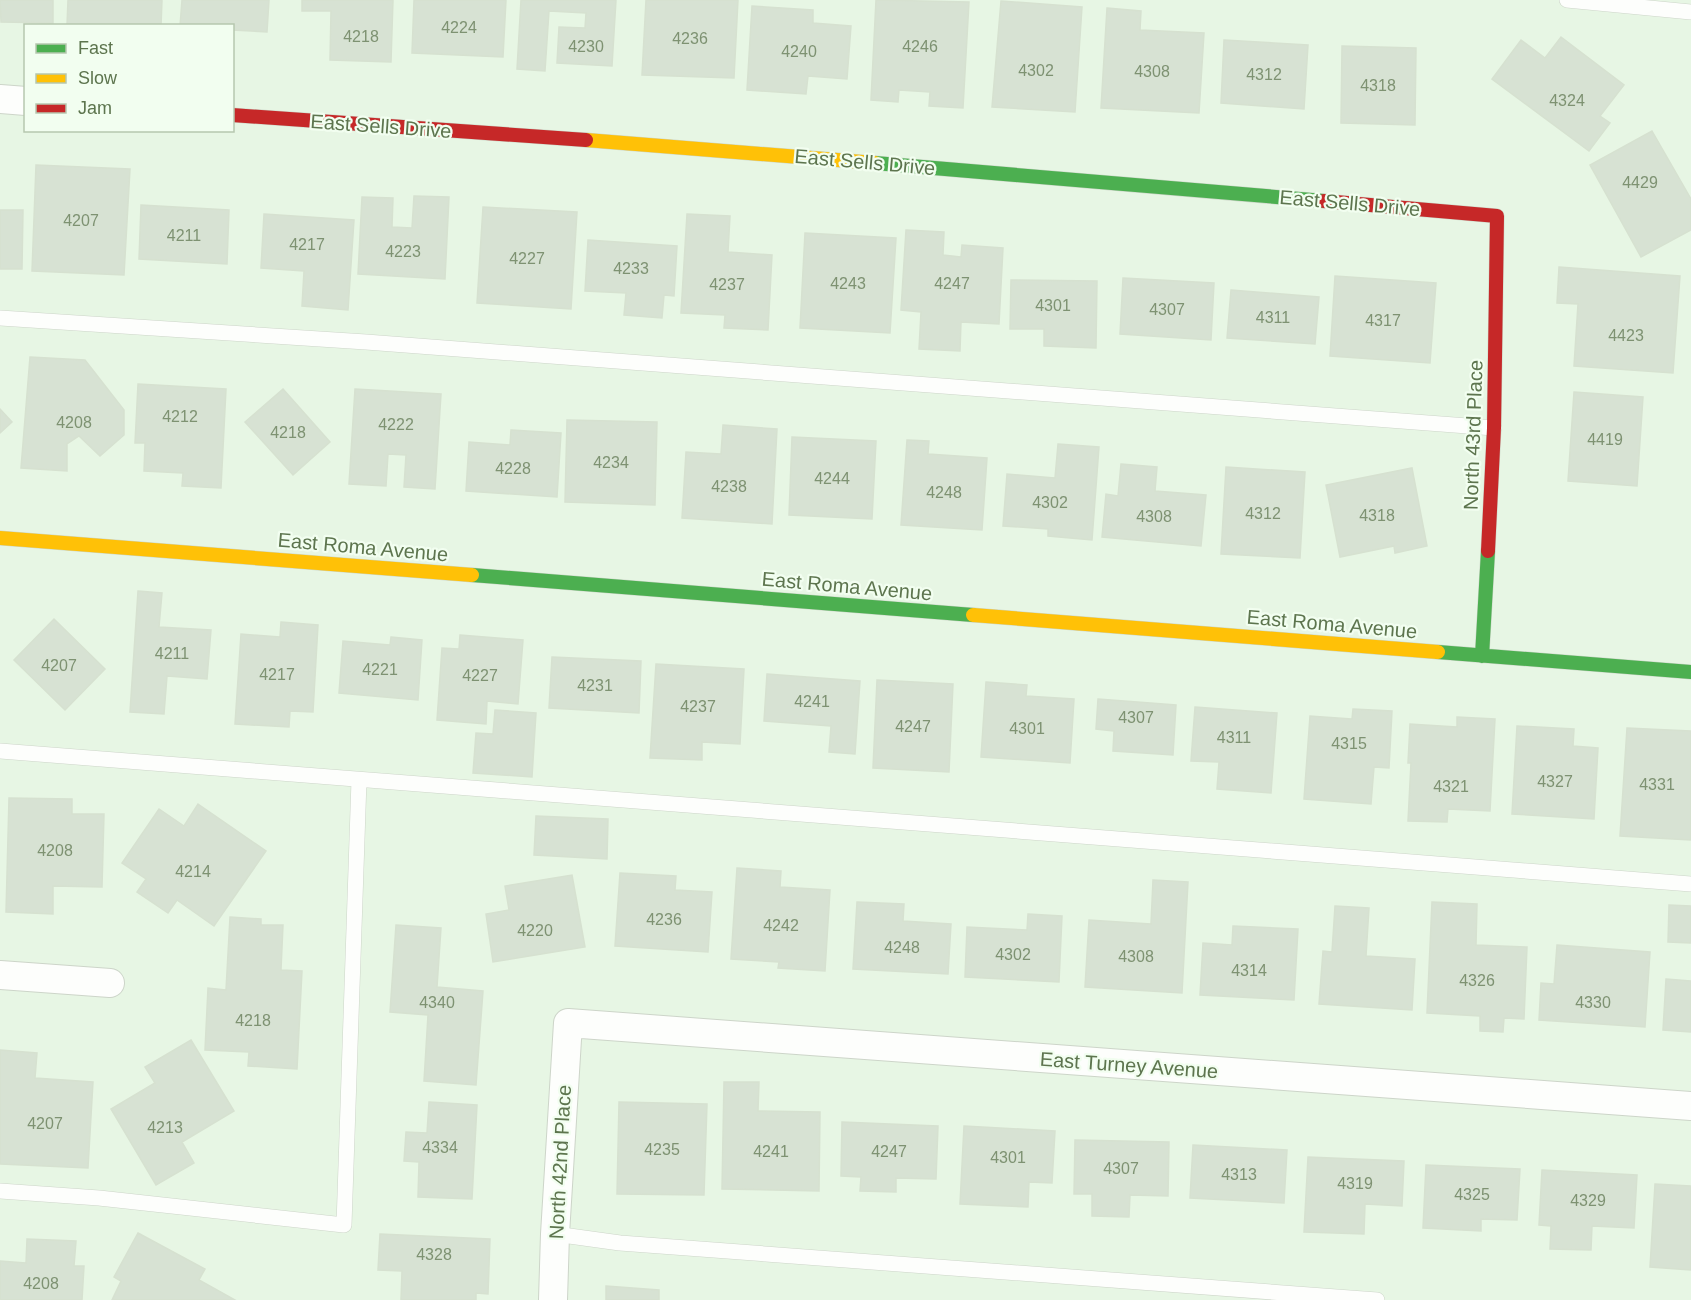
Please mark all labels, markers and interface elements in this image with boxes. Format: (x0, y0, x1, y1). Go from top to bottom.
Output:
house number: 4224 (441, 19, 477, 36)
legend (24, 24, 234, 132)
house number: 4218 (343, 28, 379, 45)
house number: 4236 (672, 30, 708, 47)
text: Fast (78, 38, 113, 58)
house number: 4230 (568, 38, 604, 55)
house number: 4246 (902, 38, 938, 55)
house number: 4240 (781, 43, 817, 60)
house number: 4302 (1018, 62, 1054, 79)
house number: 4308 (1134, 63, 1170, 80)
house number: 4312 (1246, 66, 1282, 83)
text: Slow (78, 68, 118, 88)
house number: 4318 (1360, 77, 1396, 94)
house number: 4324 (1549, 92, 1585, 109)
text: Jam (78, 98, 112, 118)
street label: East Sells Drive (310, 110, 452, 142)
street label: East Sells Drive (794, 145, 936, 179)
house number: 4429 (1622, 174, 1658, 191)
street label: East Sells Drive (1279, 186, 1421, 220)
house number: 4207 (63, 212, 99, 229)
house number: 4211 (167, 227, 201, 244)
house number: 4217 (289, 236, 325, 253)
house number: 4223 (385, 243, 421, 260)
house number: 4227 (509, 250, 545, 267)
house number: 4233 (613, 260, 649, 277)
house number: 4243 (830, 275, 866, 292)
house number: 4247 (934, 275, 970, 292)
house number: 4237 (709, 276, 745, 293)
house number: 4301 (1035, 297, 1071, 314)
house number: 4307 (1149, 301, 1185, 318)
house number: 4311 (1256, 309, 1290, 326)
house number: 4317 (1365, 312, 1401, 329)
house number: 4423 (1608, 327, 1644, 344)
street label: North 43rd Place (1459, 360, 1487, 510)
house number: 4212 (162, 408, 198, 425)
house number: 4208 (56, 414, 92, 431)
house number: 4222 (378, 416, 414, 433)
house number: 4218 (270, 424, 306, 441)
house number: 4419 (1587, 431, 1623, 448)
house number: 4234 (593, 454, 629, 471)
house number: 4228 (495, 460, 531, 477)
house number: 4244 (814, 470, 850, 487)
house number: 4238 (711, 478, 747, 495)
house number: 4248 (926, 484, 962, 501)
house number: 4302 (1032, 494, 1068, 511)
house number: 4312 (1245, 505, 1281, 522)
house number: 4318 (1359, 507, 1395, 524)
house number: 4308 (1136, 508, 1172, 525)
street label: East Roma Avenue (277, 529, 449, 565)
street label: East Roma Avenue (761, 568, 933, 604)
street label: East Roma Avenue (1246, 606, 1418, 642)
house number: 4211 (155, 645, 189, 662)
house number: 4207 (41, 657, 77, 674)
house number: 4221 (362, 661, 398, 678)
house number: 4217 (259, 666, 295, 683)
house number: 4227 (462, 667, 498, 684)
house number: 4231 (577, 677, 613, 694)
house number: 4241 (794, 693, 830, 710)
house number: 4237 (680, 698, 716, 715)
house number: 4307 (1118, 709, 1154, 726)
house number: 4247 (895, 718, 931, 735)
house number: 4301 (1009, 720, 1045, 737)
house number: 4311 (1217, 729, 1251, 746)
house number: 4315 (1331, 735, 1367, 752)
house number: 4327 (1537, 773, 1573, 790)
house number: 4331 (1639, 776, 1675, 793)
house number: 4321 (1433, 778, 1469, 795)
house number: 4208 (37, 842, 73, 859)
house number: 4214 (175, 863, 211, 880)
house number: 4236 (646, 911, 682, 928)
house number: 4242 (763, 917, 799, 934)
house number: 4220 (517, 922, 553, 939)
house number: 4248 (884, 939, 920, 956)
house number: 4302 (995, 946, 1031, 963)
house number: 4308 (1118, 948, 1154, 965)
house number: 4314 (1231, 962, 1267, 979)
house number: 4326 (1459, 972, 1495, 989)
house number: 4340 (419, 994, 455, 1011)
house number: 4330 (1575, 994, 1611, 1011)
house number: 4218 (235, 1012, 271, 1029)
street label: East Turney Avenue (1039, 1048, 1219, 1082)
street label: North 42nd Place (545, 1084, 575, 1240)
house number: 4207 (27, 1115, 63, 1132)
house number: 4213 (147, 1119, 183, 1136)
house number: 4334 (422, 1139, 458, 1156)
house number: 4235 (644, 1141, 680, 1158)
house number: 4241 (753, 1143, 789, 1160)
house number: 4247 (871, 1143, 907, 1160)
house number: 4301 (990, 1149, 1026, 1166)
house number: 4307 (1103, 1160, 1139, 1177)
house number: 4313 (1221, 1166, 1257, 1183)
house number: 4319 (1337, 1175, 1373, 1192)
house number: 4325 (1454, 1186, 1490, 1203)
house number: 4329 (1570, 1192, 1606, 1209)
house number: 4328 (416, 1246, 452, 1263)
house number: 4208 (23, 1275, 59, 1292)

